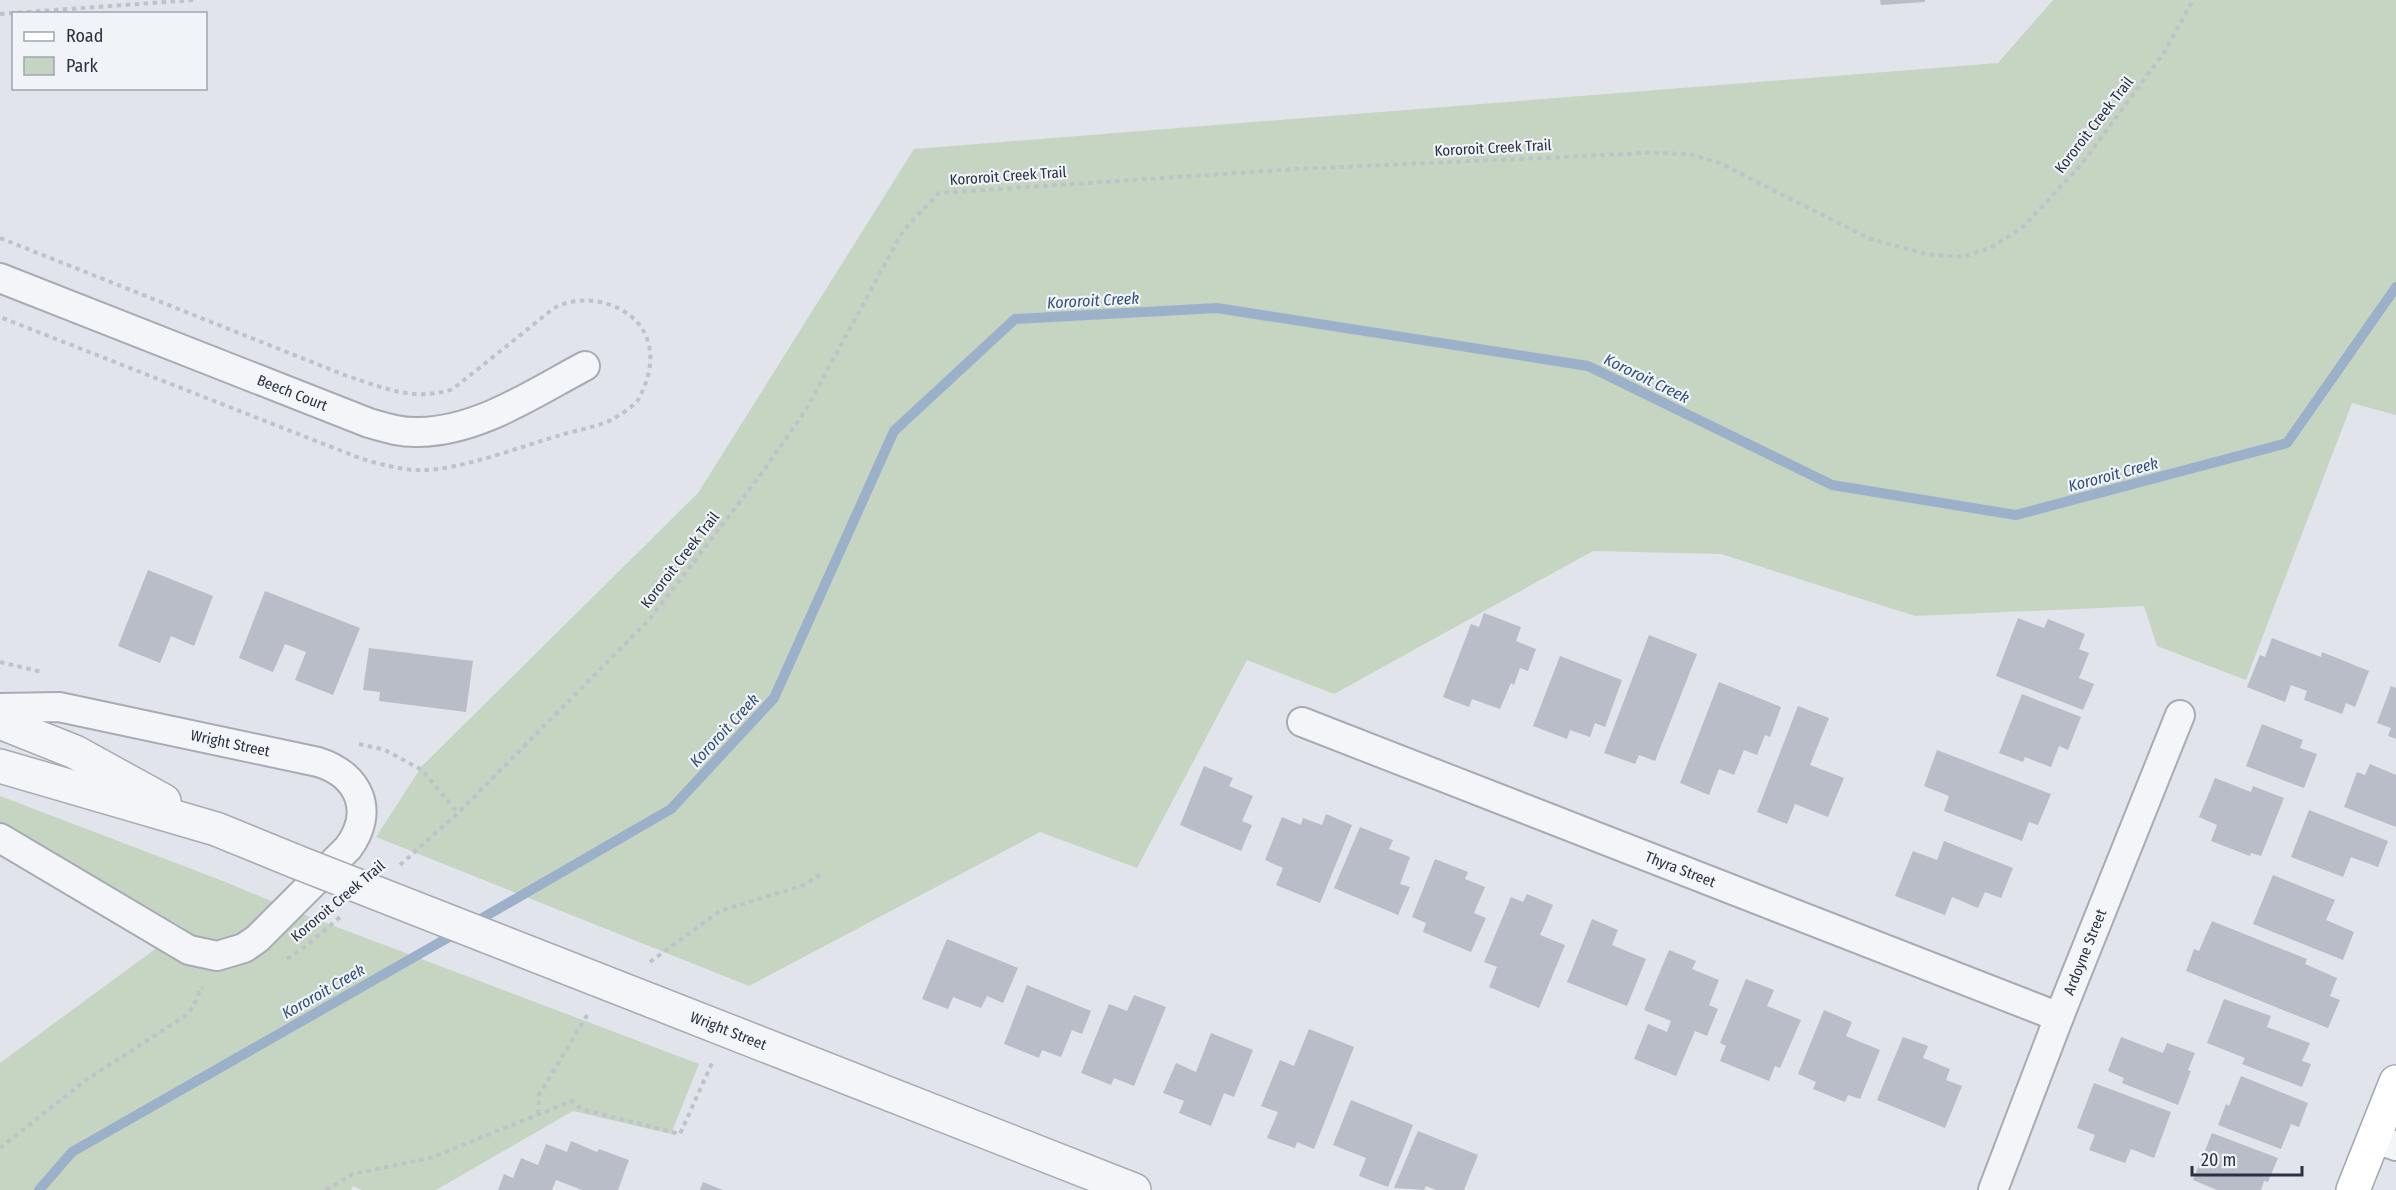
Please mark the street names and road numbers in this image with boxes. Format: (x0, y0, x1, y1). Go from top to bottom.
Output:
street label: Kororoit Creek Trail (2051, 73, 2137, 177)
street label: Kororoit Creek Trail (1434, 136, 1552, 160)
street label: Kororoit Creek Trail (949, 163, 1067, 189)
street label: Beech Court (254, 371, 330, 415)
street label: Kororoit Creek Trail (637, 508, 723, 612)
street label: Wright Street (189, 726, 272, 761)
street label: Thyra Street (1643, 848, 1718, 891)
street label: Kororoit Creek Trail (287, 856, 389, 946)
street label: Ardoyne Street (2060, 906, 2110, 998)
street label: Wright Street (688, 1008, 769, 1054)

